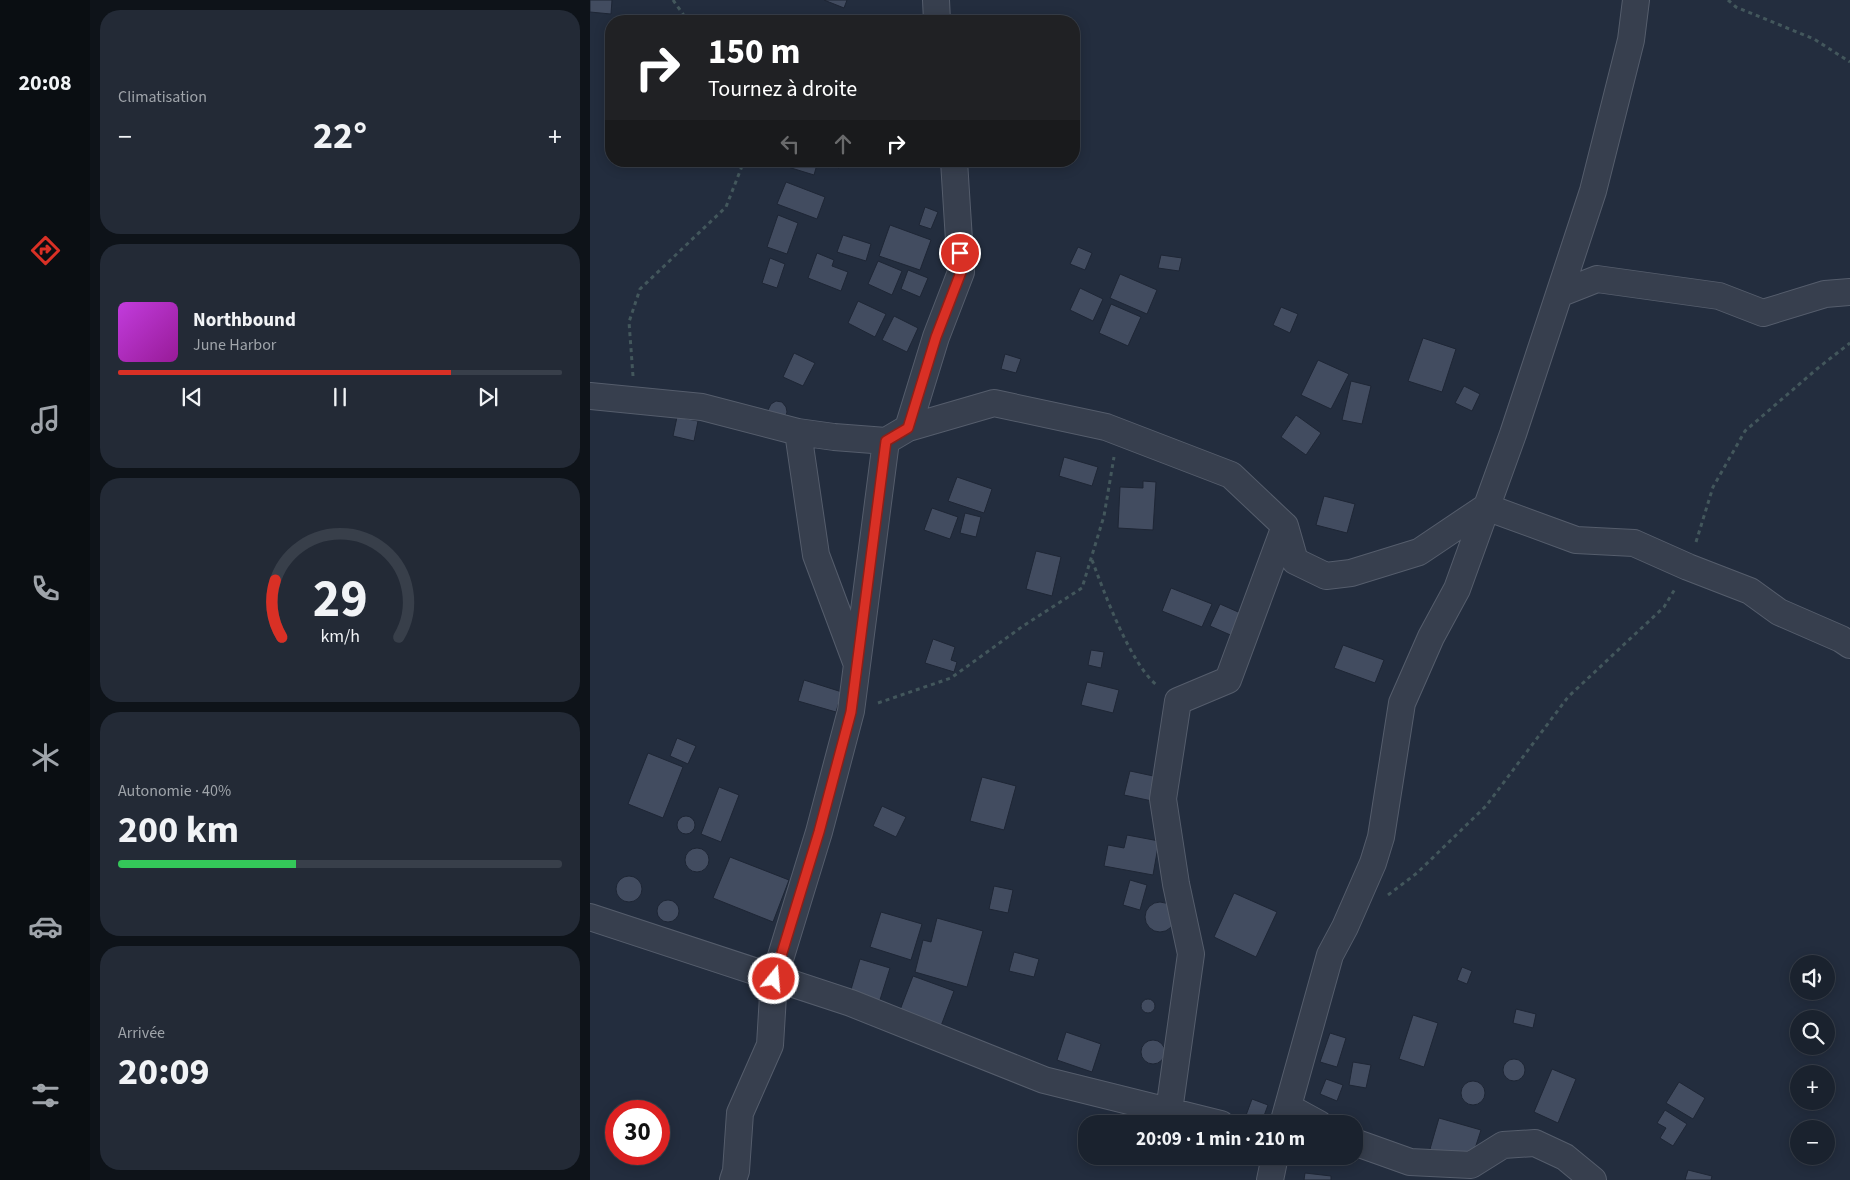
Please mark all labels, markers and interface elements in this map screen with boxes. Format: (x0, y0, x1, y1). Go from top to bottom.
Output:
text: 150 m (708, 27, 800, 77)
icon: right (625, 35, 690, 100)
text: 20:08 (18, 67, 72, 99)
text: Tournez à droite (708, 73, 857, 105)
text: Climatisation (118, 86, 207, 108)
text: 22° (313, 109, 367, 163)
text: − (118, 117, 132, 157)
text: + (548, 117, 562, 157)
icon: left (776, 130, 804, 158)
icon: ahead (829, 130, 857, 158)
icon: right (882, 130, 910, 158)
pin (939, 232, 981, 274)
icon: directions (28, 233, 63, 268)
icon: arrive (946, 239, 974, 267)
text: Northbound (193, 307, 296, 334)
text: June Harbor (193, 334, 276, 356)
icon: previous (178, 383, 206, 411)
icon: pause (326, 383, 354, 411)
icon: next (474, 383, 502, 411)
icon: music (28, 402, 63, 437)
text: 29 (313, 563, 367, 637)
icon: phone (28, 571, 63, 606)
text: km/h (320, 624, 360, 649)
icon: climate (28, 740, 63, 775)
text: Autonomie · 40% (118, 780, 231, 802)
text: 200 km (118, 803, 239, 857)
icon: car (28, 909, 63, 944)
position arrow (747, 952, 799, 1004)
map controls (1790, 955, 1835, 1165)
button: sound (1790, 955, 1835, 1000)
button: search (1790, 1010, 1835, 1055)
text: Arrivée (118, 1022, 165, 1044)
text: 20:09 (118, 1045, 210, 1099)
button: + (1790, 1065, 1835, 1110)
icon: filters (28, 1078, 63, 1113)
speed limit sign: 30 (605, 1100, 670, 1165)
button: − (1790, 1120, 1835, 1165)
text: 20:09 · 1 min · 210 m (1136, 1126, 1305, 1153)

